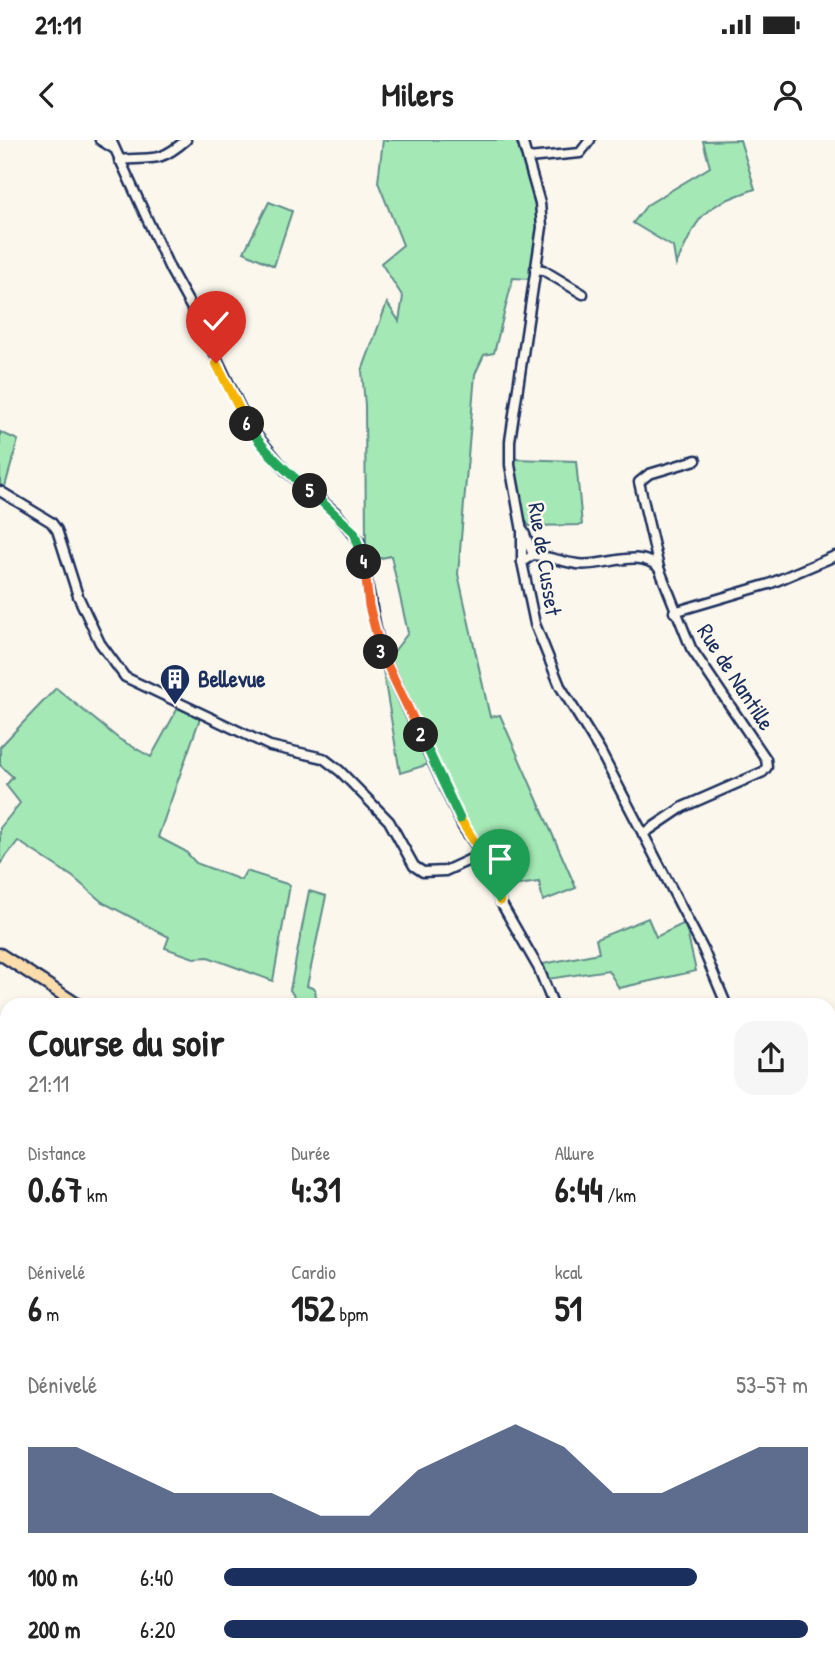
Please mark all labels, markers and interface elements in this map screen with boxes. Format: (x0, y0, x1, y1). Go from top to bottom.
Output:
text: 21:11 (35, 7, 82, 42)
text: Milers (381, 73, 454, 116)
icon: back (28, 76, 66, 114)
icon: person (769, 76, 807, 114)
pin (186, 291, 246, 363)
icon: check (197, 302, 235, 340)
pin: 6 (230, 406, 264, 442)
text: 6 (243, 410, 250, 436)
pin: 5 (292, 474, 328, 508)
text: 5 (305, 477, 314, 503)
street label: Rue de Cusset (521, 500, 570, 619)
pin: 4 (346, 544, 382, 580)
text: 4 (360, 548, 367, 574)
street label: Rue de Nantille (690, 617, 782, 736)
pin: 3 (364, 634, 398, 670)
text: 3 (376, 638, 385, 664)
building icon: Bellevue (158, 662, 192, 706)
place label: Bellevue (198, 663, 266, 694)
pin: 2 (404, 718, 438, 752)
text: 2 (416, 721, 425, 747)
pin (470, 829, 530, 901)
icon: arrive (481, 840, 519, 878)
text: Course du soir (28, 1016, 224, 1068)
button: share (734, 1021, 808, 1095)
text: 21:11 (28, 1068, 69, 1099)
text: Distance (28, 1140, 86, 1166)
text: Durée (291, 1140, 330, 1166)
text: Allure (555, 1140, 595, 1166)
text: 0.67 (28, 1166, 82, 1213)
text: 4:31 (291, 1166, 341, 1213)
text: 6:44 (555, 1166, 603, 1213)
text: km (82, 1182, 108, 1208)
text: /km (603, 1182, 636, 1208)
text: Dénivelé (28, 1259, 85, 1285)
text: Cardio (291, 1259, 336, 1285)
text: kcal (555, 1259, 582, 1285)
text: 6 (28, 1285, 42, 1332)
text: 152 (291, 1285, 335, 1332)
text: 51 (555, 1285, 582, 1332)
text: m (42, 1301, 59, 1327)
text: bpm (335, 1301, 368, 1327)
text: Dénivelé (28, 1369, 97, 1400)
text: 53–57 m (736, 1369, 808, 1400)
text: 100 m (28, 1562, 78, 1593)
text: 6:40 (140, 1562, 173, 1593)
text: 200 m (28, 1614, 80, 1645)
text: 6:20 (140, 1614, 176, 1645)

